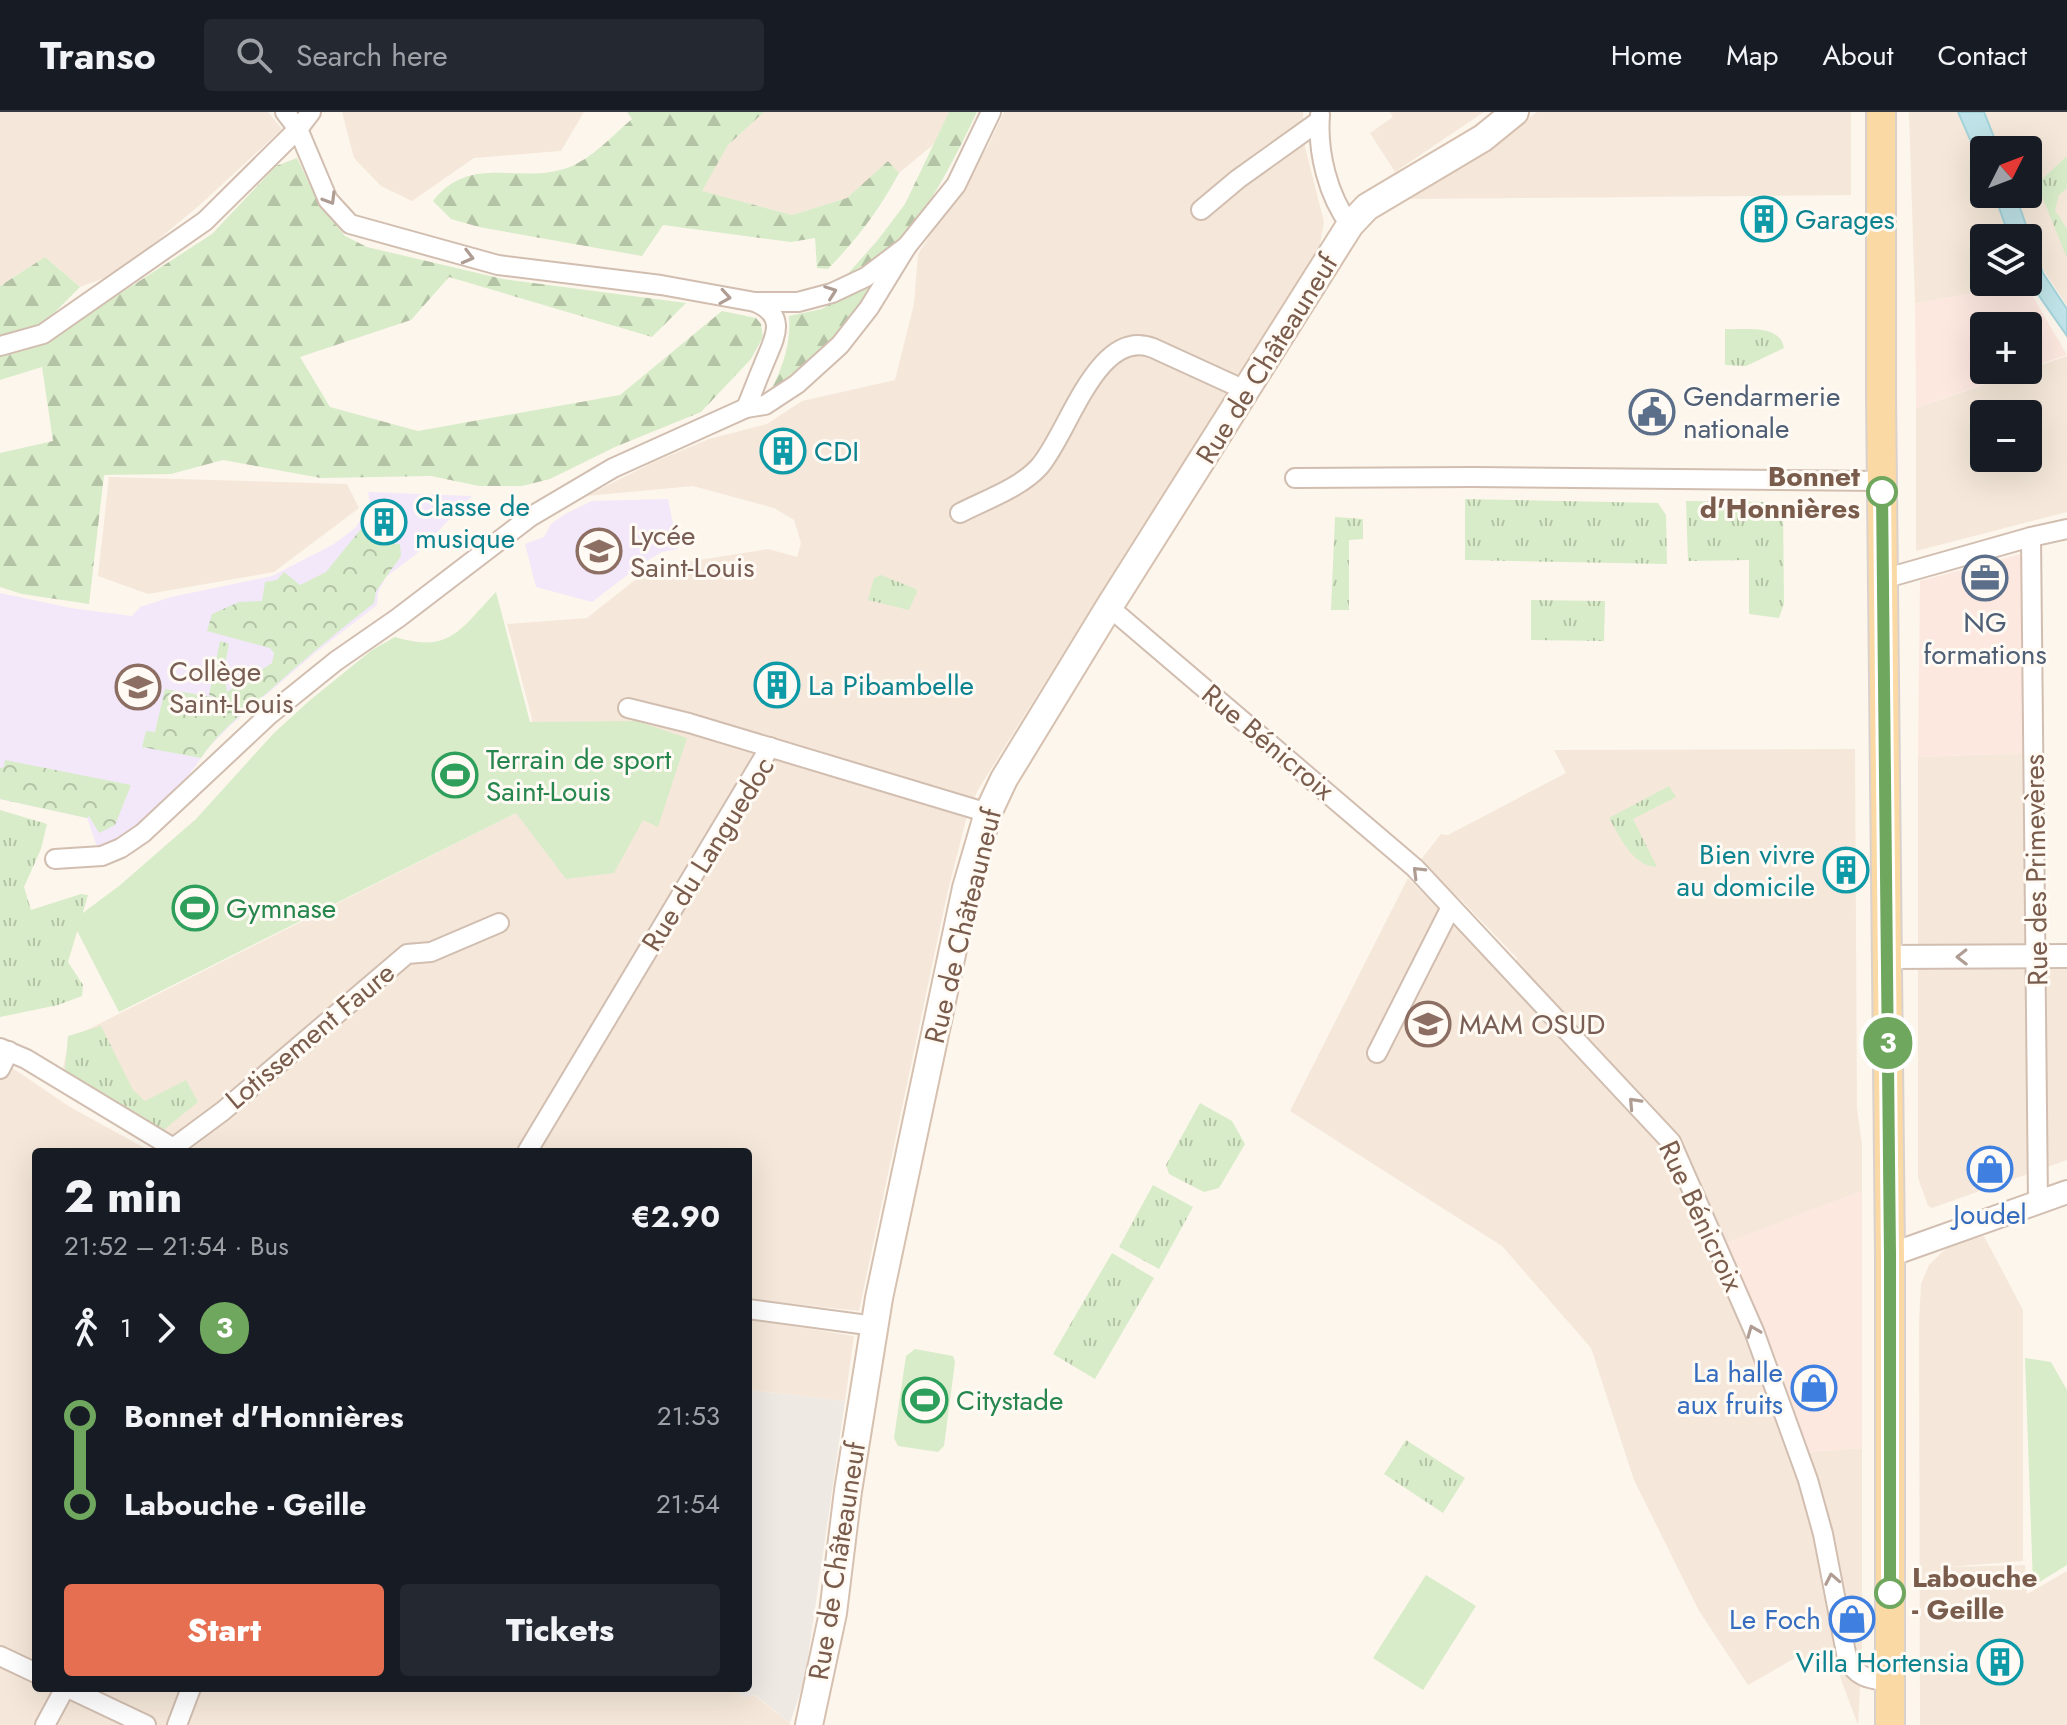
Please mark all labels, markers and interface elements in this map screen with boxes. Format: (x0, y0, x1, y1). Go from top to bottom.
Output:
search box (204, 19, 764, 91)
text: Transo (40, 28, 156, 83)
icon: search (232, 33, 276, 77)
text: Search here (296, 34, 448, 77)
text: Home (1611, 35, 1682, 76)
text: Map (1726, 35, 1778, 76)
text: About (1822, 35, 1894, 76)
text: Contact (1938, 35, 2027, 76)
north arrow (1970, 136, 2042, 208)
map controls (1970, 136, 2042, 472)
one-way arrow (321, 190, 336, 205)
building icon: Garages (1740, 195, 1788, 243)
place label: Garages (1795, 199, 1895, 240)
button: layers (1970, 224, 2042, 296)
street label: Rue de Châteauneuf (1186, 245, 1349, 472)
one-way arrow (461, 248, 475, 265)
one-way arrow (823, 285, 837, 302)
one-way arrow (718, 288, 732, 305)
button: + (1970, 312, 2042, 384)
place label: Gendarmerie nationale (1683, 376, 1840, 449)
public building icon: Gendarmerie nationale (1628, 388, 1676, 436)
button: − (1970, 400, 2042, 472)
building icon: CDI (759, 427, 807, 475)
place label: CDI (814, 431, 859, 472)
place label: Bonnet d'Honnières (1700, 456, 1860, 529)
marker: Bonnet d'Honnières (1867, 477, 1897, 507)
place label: Classe de musique (415, 486, 530, 559)
building icon: Classe de musique (360, 498, 408, 546)
place label: Lycée Saint-Louis (630, 515, 755, 588)
school or university icon: Lycée Saint-Louis (575, 527, 623, 575)
office icon: NG formations (1961, 554, 2009, 602)
place label: NG formations (1923, 602, 2047, 675)
place label: Collège Saint-Louis (169, 651, 294, 724)
building icon: La Pibambelle (753, 661, 801, 709)
school or university icon: Collège Saint-Louis (114, 663, 162, 711)
place label: La Pibambelle (808, 665, 974, 706)
street label: Rue Bénicroix (1193, 674, 1343, 810)
place label: Terrain de sport Saint-Louis (486, 739, 672, 812)
street label: Rue du Languedoc (632, 749, 784, 959)
sports icon: Terrain de sport Saint-Louis (431, 751, 479, 799)
street label: Rue des Primevères (2013, 754, 2059, 986)
street label: Rue de Châteauneuf (914, 803, 1012, 1048)
place label: Bien vivre au domicile (1677, 834, 1815, 907)
building icon: Bien vivre au domicile (1822, 846, 1870, 894)
one-way arrow (1413, 867, 1428, 881)
sports icon: Gymnase (171, 884, 219, 932)
place label: Gymnase (226, 888, 336, 929)
one-way arrow (1955, 948, 1968, 966)
street label: Lotissement Faure (216, 953, 404, 1119)
school or university icon: MAM OSUD (1404, 1000, 1452, 1048)
place label: MAM OSUD (1459, 1004, 1605, 1045)
line badge: 3 (1862, 1017, 1914, 1069)
text: 3 (1879, 1022, 1897, 1063)
one-way arrow (1629, 1098, 1644, 1112)
street label: Rue Bénicroix (1648, 1134, 1754, 1298)
shop icon: Joudel (1966, 1145, 2014, 1193)
text: 2 min (64, 1165, 182, 1229)
place label: Joudel (1949, 1194, 2027, 1235)
text: €2.90 (631, 1195, 720, 1238)
text: 21:52 – 21:54 · Bus (64, 1227, 289, 1265)
icon: walk (64, 1306, 108, 1350)
icon: forward (144, 1306, 188, 1350)
text: 3 (216, 1307, 233, 1348)
text: 1 (120, 1309, 132, 1347)
one-way arrow (1746, 1325, 1763, 1339)
place label: La halle aux fruits (1677, 1352, 1783, 1425)
shop icon: La halle aux fruits (1790, 1364, 1838, 1412)
sports icon: Citystade (901, 1376, 949, 1424)
place label: Citystade (956, 1380, 1063, 1421)
text: Bonnet d'Honnières (124, 1395, 404, 1438)
text: 21:53 (657, 1397, 720, 1435)
street label: Rue de Châteauneuf (798, 1438, 876, 1683)
text: Labouche - Geille (124, 1483, 367, 1526)
text: 21:54 (656, 1485, 720, 1523)
place label: Labouche - Geille (1912, 1557, 2038, 1630)
one-way arrow (1824, 1572, 1841, 1585)
marker: Labouche - Geille (1875, 1578, 1905, 1608)
button: Start (64, 1584, 384, 1676)
button: Tickets (400, 1584, 720, 1676)
shop icon: Le Foch (1828, 1595, 1876, 1643)
place label: Le Foch (1729, 1599, 1821, 1640)
building icon: Villa Hortensia (1976, 1638, 2024, 1686)
place label: Villa Hortensia (1796, 1642, 1969, 1683)

